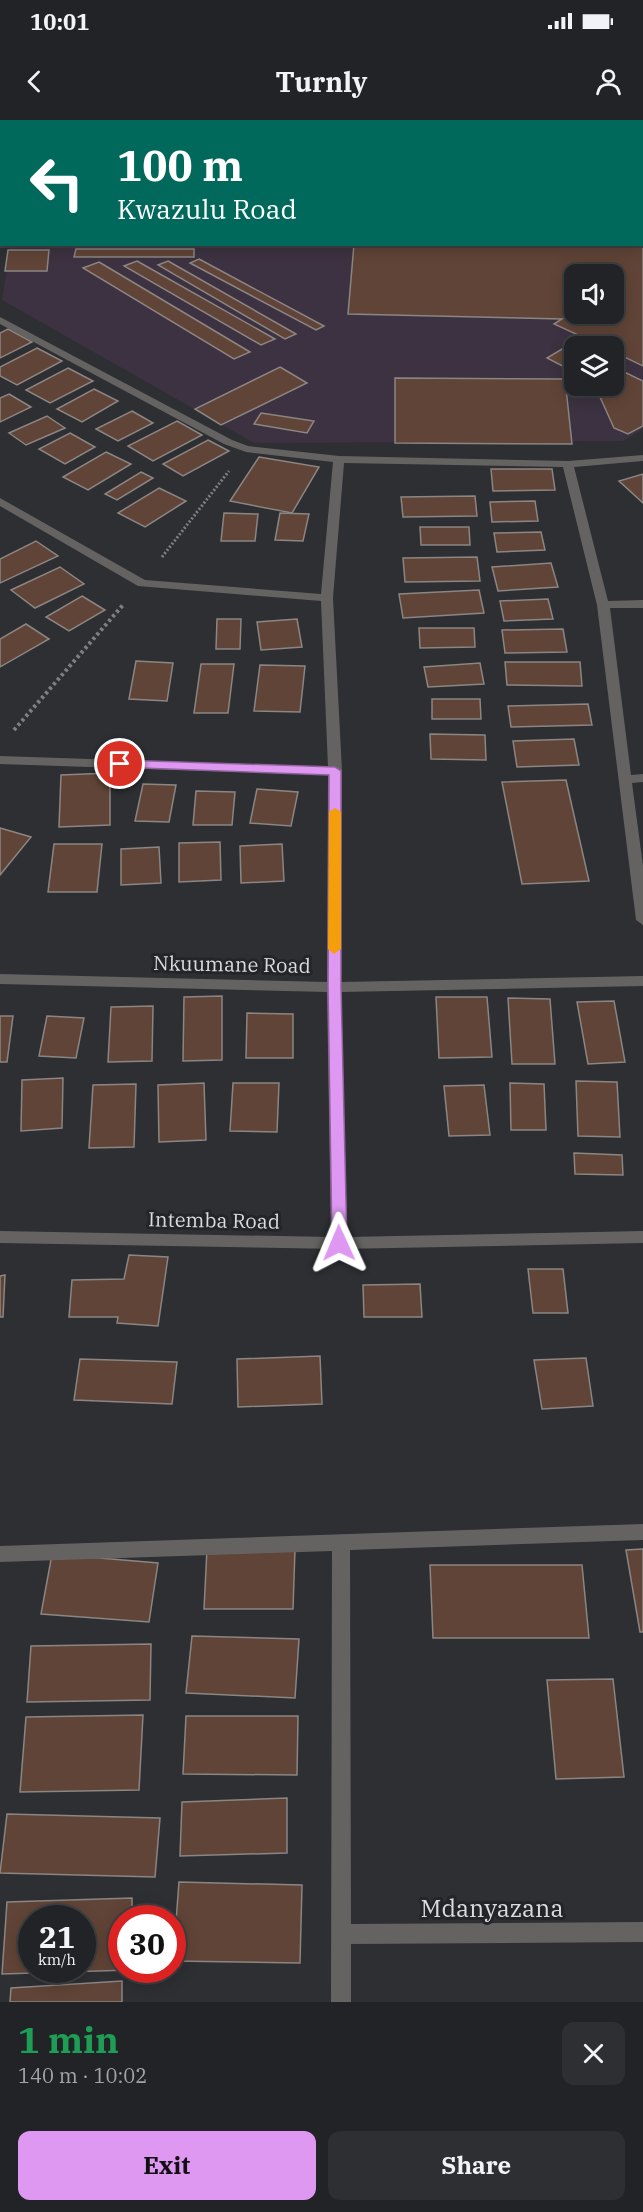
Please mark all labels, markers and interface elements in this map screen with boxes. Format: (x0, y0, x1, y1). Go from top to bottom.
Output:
text: 10:01 (30, 7, 89, 36)
text: Turnly (276, 64, 367, 99)
icon: back (18, 65, 51, 98)
icon: person (592, 65, 625, 98)
text: 100 m (117, 138, 243, 193)
icon: left (18, 144, 96, 222)
text: Kwazulu Road (117, 191, 297, 226)
map controls (564, 264, 624, 396)
button: sound (564, 264, 624, 324)
button: layers (564, 336, 624, 396)
pin (94, 738, 145, 789)
icon: arrive (103, 747, 136, 780)
street label: Nkuumane Road (153, 949, 311, 979)
street label: Intemba Road (148, 1205, 280, 1235)
position arrow (307, 1211, 371, 1275)
street label: Mdanyazana (421, 1892, 564, 1924)
speed limit sign: 30 (108, 1905, 186, 1983)
text: 21 (39, 1917, 75, 1956)
text: km/h (38, 1950, 76, 1969)
text: 1 min (18, 2016, 119, 2063)
button: close (562, 2022, 625, 2085)
text: 140 m · 10:02 (18, 2062, 147, 2089)
button: Exit (18, 2131, 316, 2200)
button: Share (328, 2131, 625, 2200)

